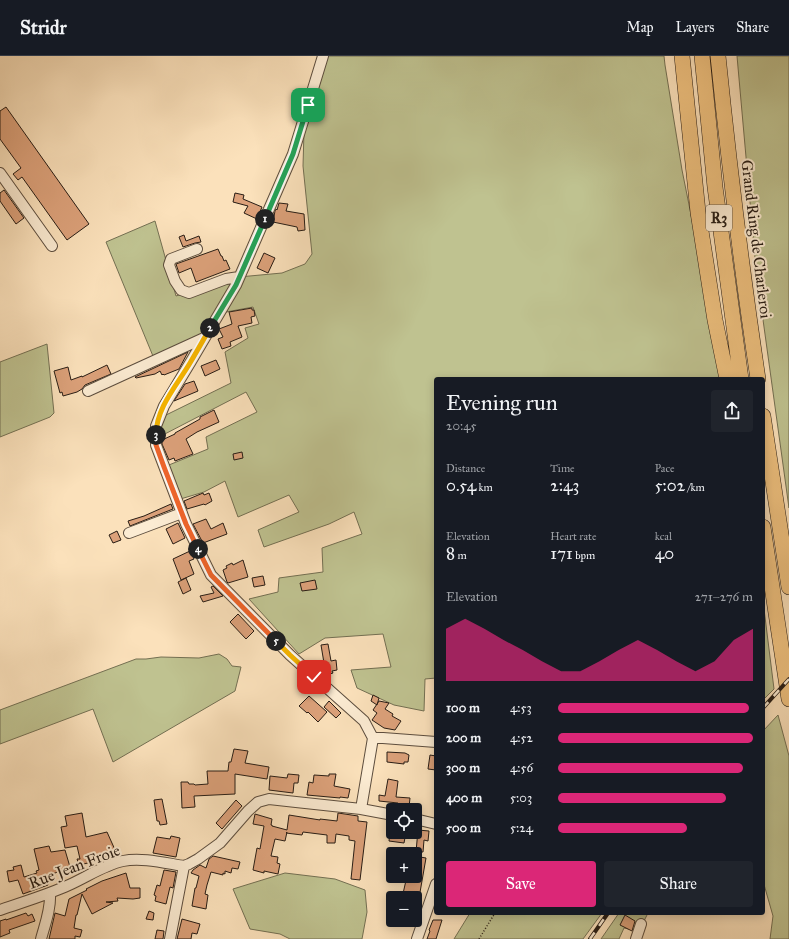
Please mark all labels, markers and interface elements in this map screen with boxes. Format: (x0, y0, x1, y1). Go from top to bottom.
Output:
text: Stridr (20, 16, 67, 39)
text: Map (626, 19, 654, 36)
text: Layers (676, 19, 714, 36)
text: Share (736, 19, 769, 36)
pin (291, 88, 325, 122)
icon: arrive (297, 94, 319, 116)
street label: Grand Ring de Charleroi (736, 159, 776, 320)
road number: R3 (706, 205, 732, 231)
pin: 1 (255, 209, 275, 229)
text: 1 (263, 212, 267, 225)
pin: 2 (200, 318, 220, 338)
text: 2 (207, 321, 213, 334)
text: Evening run (446, 389, 558, 416)
button: share (711, 390, 753, 432)
text: 20:45 (446, 418, 477, 434)
pin: 3 (146, 425, 166, 445)
text: 3 (154, 428, 158, 441)
text: Distance (446, 462, 485, 475)
text: Time (550, 462, 575, 475)
text: Pace (655, 462, 675, 475)
text: 0.54 (446, 475, 476, 496)
text: 2:43 (550, 475, 579, 496)
text: 5:02 (655, 475, 685, 496)
text: km (476, 481, 493, 494)
text: /km (685, 481, 705, 494)
text: Elevation (446, 530, 490, 543)
text: Heart rate (550, 530, 597, 543)
text: kcal (655, 530, 672, 543)
pin: 4 (188, 539, 208, 559)
text: 4 (195, 542, 201, 555)
text: 8 (446, 543, 455, 564)
text: 171 (550, 543, 573, 564)
text: 40 (655, 543, 674, 564)
text: m (455, 549, 467, 562)
text: bpm (573, 549, 595, 562)
text: Elevation (446, 589, 498, 605)
text: 271–276 m (695, 589, 753, 605)
pin: 5 (266, 631, 286, 651)
text: 5 (273, 634, 279, 647)
pin (297, 660, 331, 694)
icon: check (303, 666, 325, 688)
text: 100 m (446, 700, 480, 716)
text: 4:53 (510, 700, 532, 716)
text: 200 m (446, 730, 481, 746)
text: 4:52 (510, 730, 533, 746)
text: 300 m (446, 760, 480, 776)
text: 4:56 (510, 760, 533, 776)
text: 400 m (446, 790, 482, 806)
text: 5:03 (510, 790, 532, 806)
map controls (386, 803, 422, 927)
button: locate (386, 803, 422, 839)
text: 500 m (446, 820, 481, 836)
text: 5:24 (510, 820, 533, 836)
street label: Rue Jean Froie (26, 840, 123, 894)
button: + (386, 847, 422, 883)
button: Save (446, 861, 596, 907)
button: Share (604, 861, 753, 907)
button: − (386, 891, 422, 927)

